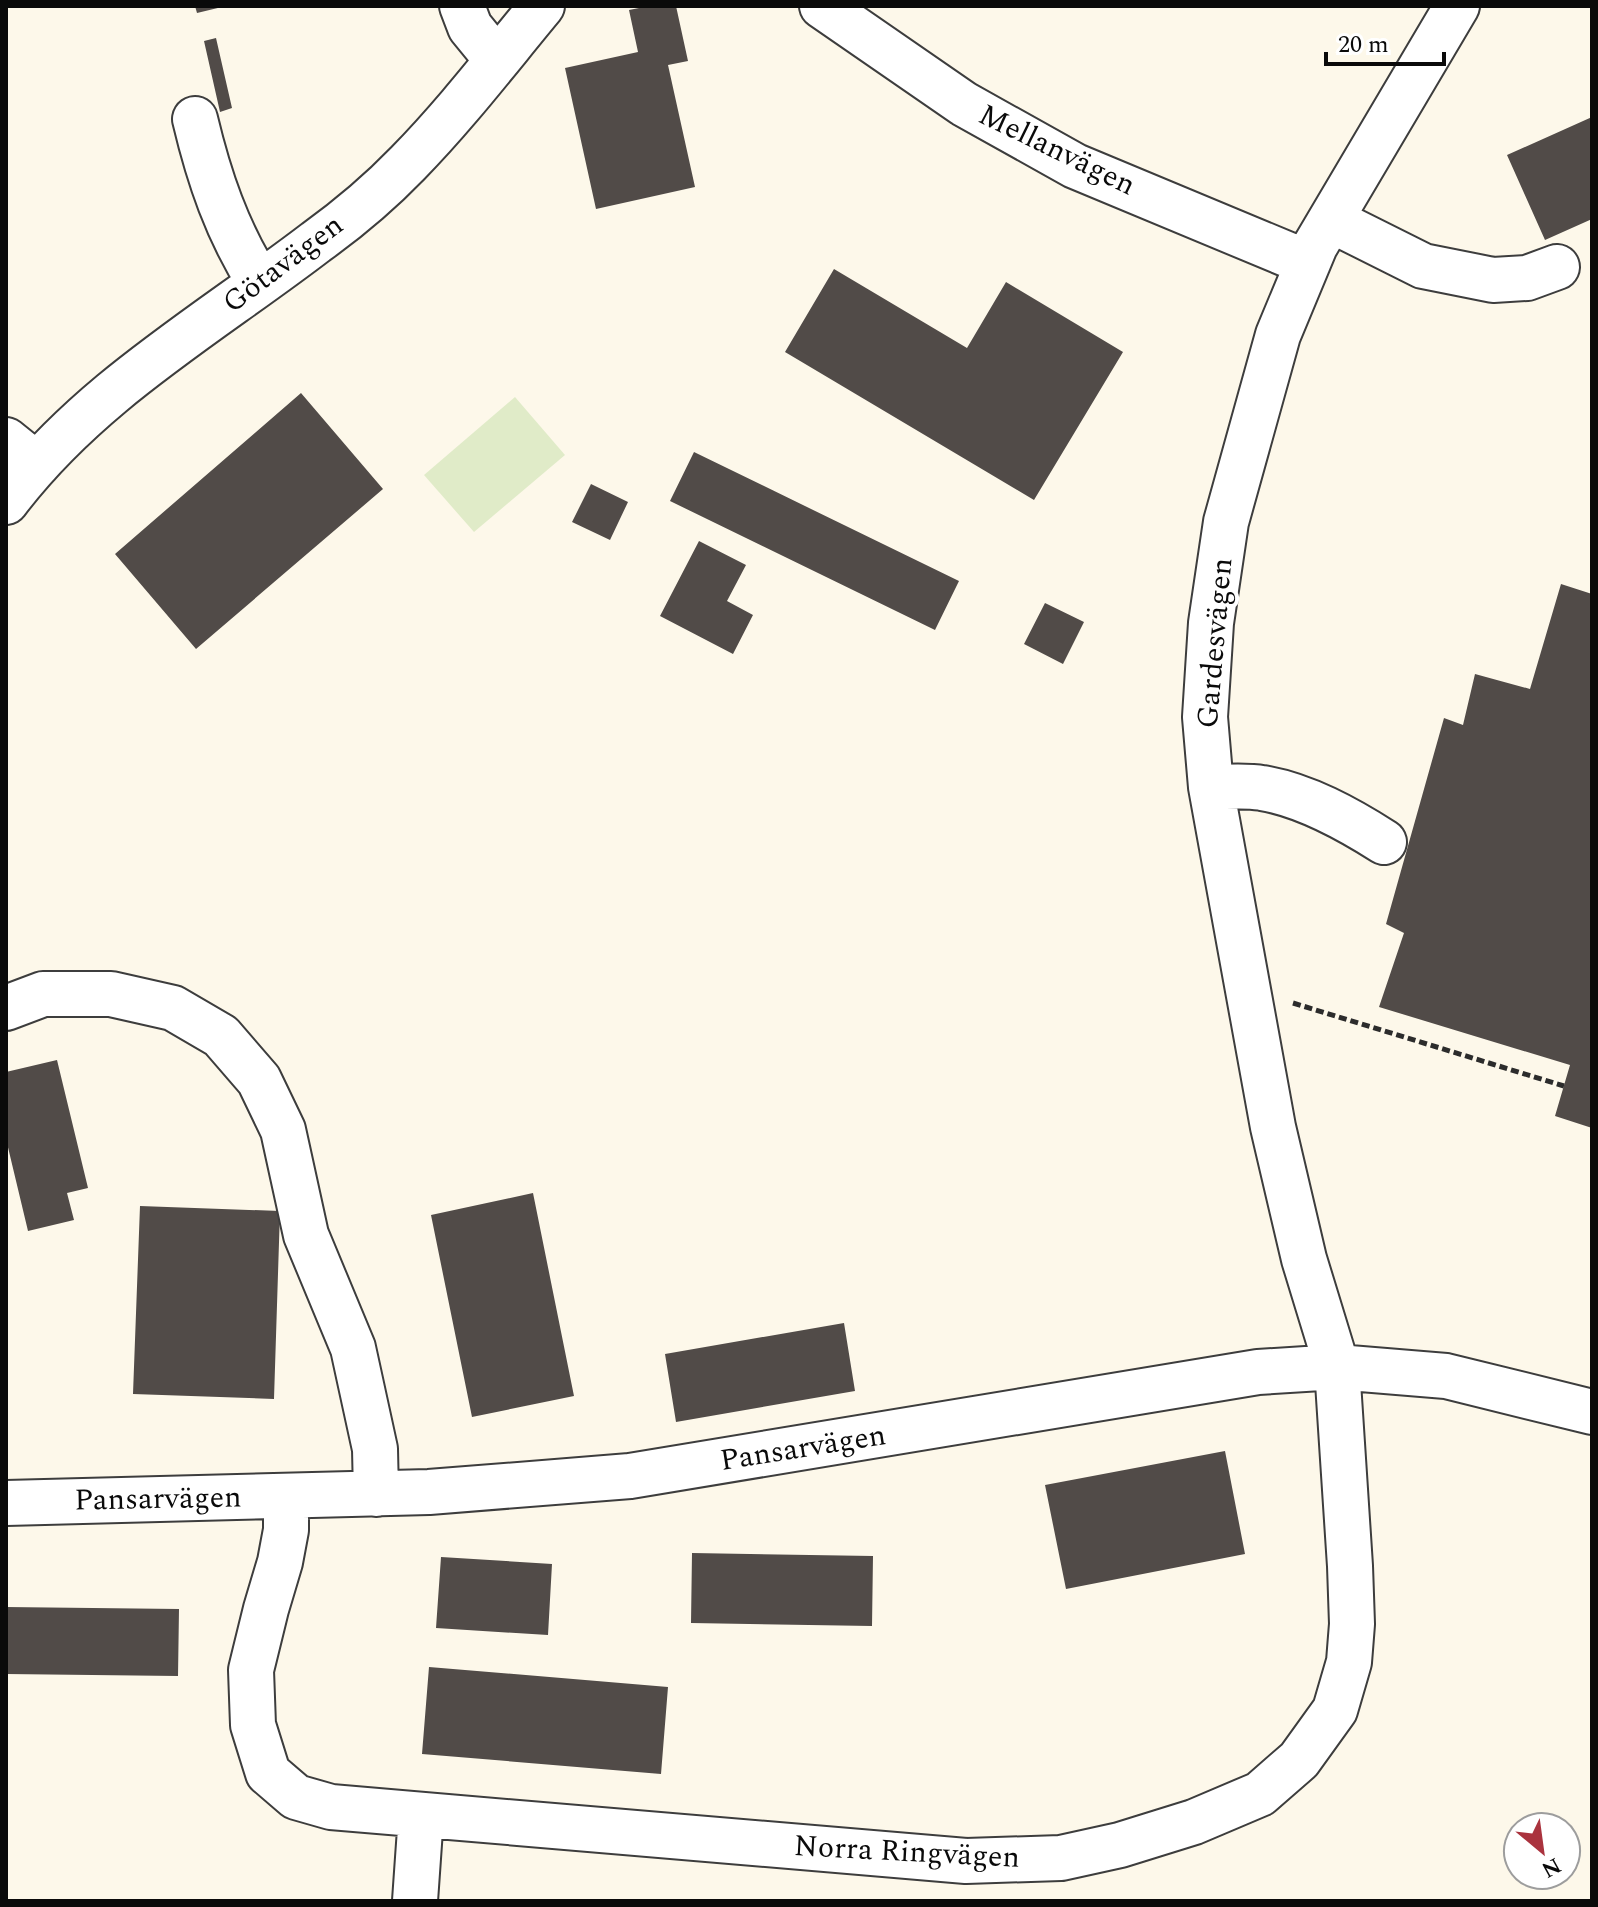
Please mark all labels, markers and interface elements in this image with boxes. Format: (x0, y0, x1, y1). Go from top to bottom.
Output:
scale bar (1326, 16, 1444, 66)
text: 20 m (1338, 27, 1389, 63)
street label: Mellanvägen (971, 92, 1143, 208)
street label: Götavägen (213, 203, 353, 325)
street label: Gardesvägen (1185, 556, 1245, 730)
street label: Pansarvägen (717, 1412, 889, 1484)
street label: Pansarvägen (74, 1475, 242, 1523)
north arrow (1502, 1811, 1582, 1891)
street label: Norra Ringvägen (793, 1823, 1021, 1881)
text: N (1535, 1848, 1567, 1886)

